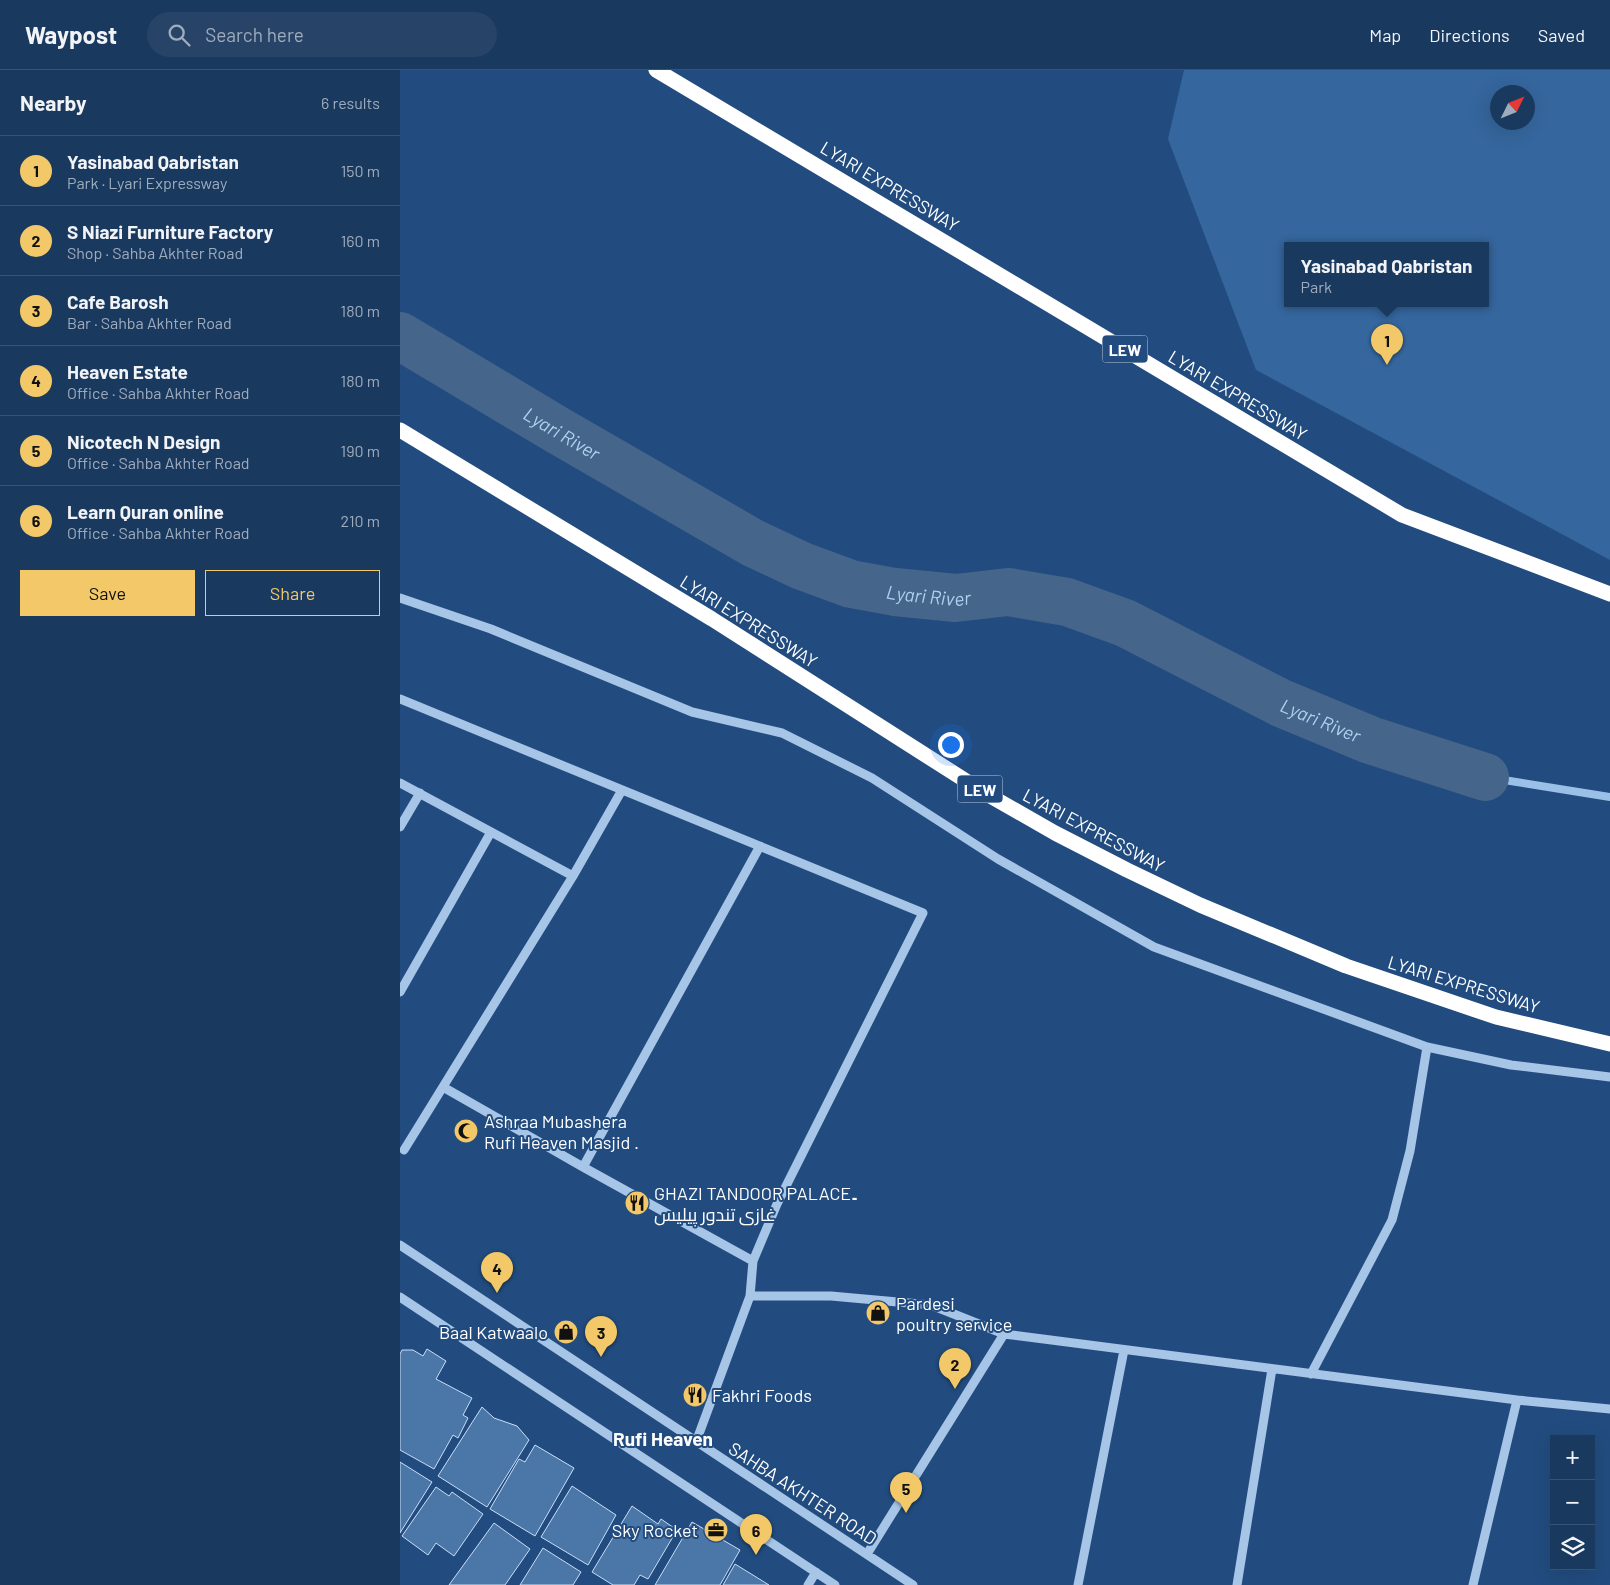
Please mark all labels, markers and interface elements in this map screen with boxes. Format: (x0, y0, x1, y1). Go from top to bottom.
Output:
search box (147, 12, 497, 57)
text: Waypost (25, 20, 117, 49)
icon: search (165, 21, 193, 49)
text: Search here (205, 23, 304, 46)
text: Map (1369, 24, 1401, 46)
text: Directions (1429, 24, 1510, 46)
text: Saved (1538, 24, 1585, 46)
north arrow (1490, 85, 1535, 130)
text: Nearby (20, 90, 86, 115)
text: 6 results (321, 93, 380, 112)
street label: LYARI EXPRESSWAY (817, 136, 963, 236)
text: Yasinabad Qabristan (67, 150, 239, 173)
text: 1 (33, 161, 39, 180)
text: 150 m (341, 161, 380, 180)
text: Park · Lyari Expressway (67, 173, 227, 192)
text: S Niazi Furniture Factory (67, 220, 273, 243)
text: 2 (32, 231, 40, 250)
text: 160 m (341, 231, 380, 250)
popup (1284, 242, 1489, 307)
text: Shop · Sahba Akhter Road (67, 243, 243, 262)
text: Yasinabad Qabristan (1301, 254, 1472, 277)
text: Park (1301, 277, 1332, 296)
text: Cafe Barosh (67, 290, 169, 313)
text: 3 (32, 301, 40, 320)
text: 180 m (341, 301, 380, 320)
text: Bar · Sahba Akhter Road (67, 313, 232, 332)
pin: 1 (1371, 324, 1403, 365)
road number: LEW (1102, 336, 1148, 362)
street label: LYARI EXPRESSWAY (1165, 345, 1311, 445)
text: Heaven Estate (67, 360, 188, 383)
text: 4 (31, 371, 41, 390)
text: 180 m (341, 371, 380, 390)
text: Office · Sahba Akhter Road (67, 383, 250, 402)
water label: Lyari River (520, 401, 606, 465)
text: Nicotech N Design (67, 430, 221, 453)
text: 5 (32, 441, 40, 460)
text: 190 m (341, 441, 380, 460)
text: Office · Sahba Akhter Road (67, 453, 250, 472)
text: Learn Quran online (67, 500, 224, 523)
text: 6 (32, 511, 40, 530)
text: 210 m (341, 511, 380, 530)
text: Office · Sahba Akhter Road (67, 523, 250, 542)
button: Save (20, 570, 195, 616)
button: Share (205, 570, 380, 616)
street label: LYARI EXPRESSWAY (676, 570, 822, 672)
water label: Lyari River (885, 579, 973, 610)
water label: Lyari River (1277, 693, 1366, 747)
your location (938, 732, 964, 758)
road number: LEW (958, 776, 1002, 802)
street label: LYARI EXPRESSWAY (1019, 783, 1169, 877)
street label: LYARI EXPRESSWAY (1385, 950, 1543, 1018)
place label: Ashraa Mubashera Rufi Heaven Masjid . (484, 1110, 639, 1153)
mosque icon: Ashraa Mubashera Rufi Heaven Masjid . (453, 1118, 479, 1144)
place label: GHAZI TANDOOR PALACE۔ غازی تندور پیلیس (654, 1182, 858, 1227)
restaurant icon: GHAZI TANDOOR PALACE۔ غازی تندور پیلیس (624, 1190, 650, 1216)
pin: 4 (481, 1252, 513, 1293)
place label: Pardesi poultry service (896, 1292, 1012, 1335)
shop icon: Pardesi poultry service (865, 1300, 891, 1326)
pin: 3 (585, 1316, 617, 1357)
shop icon: Baal Katwaalo (553, 1319, 579, 1345)
place label: Baal Katwaalo (439, 1321, 548, 1343)
pin: 2 (939, 1348, 971, 1389)
restaurant icon: Fakhri Foods (682, 1382, 708, 1408)
place label: Fakhri Foods (712, 1384, 812, 1406)
district label: Rufi Heaven (613, 1427, 713, 1450)
map controls (1550, 1435, 1595, 1570)
button: + (1550, 1435, 1595, 1480)
street label: SAHBA AKHTER ROAD (725, 1437, 881, 1549)
pin: 5 (890, 1472, 922, 1513)
button: − (1550, 1480, 1595, 1525)
pin: 6 (740, 1514, 772, 1555)
office icon: Sky Rocket (703, 1517, 729, 1543)
place label: Sky Rocket (612, 1519, 698, 1541)
button: layers (1550, 1525, 1595, 1570)

